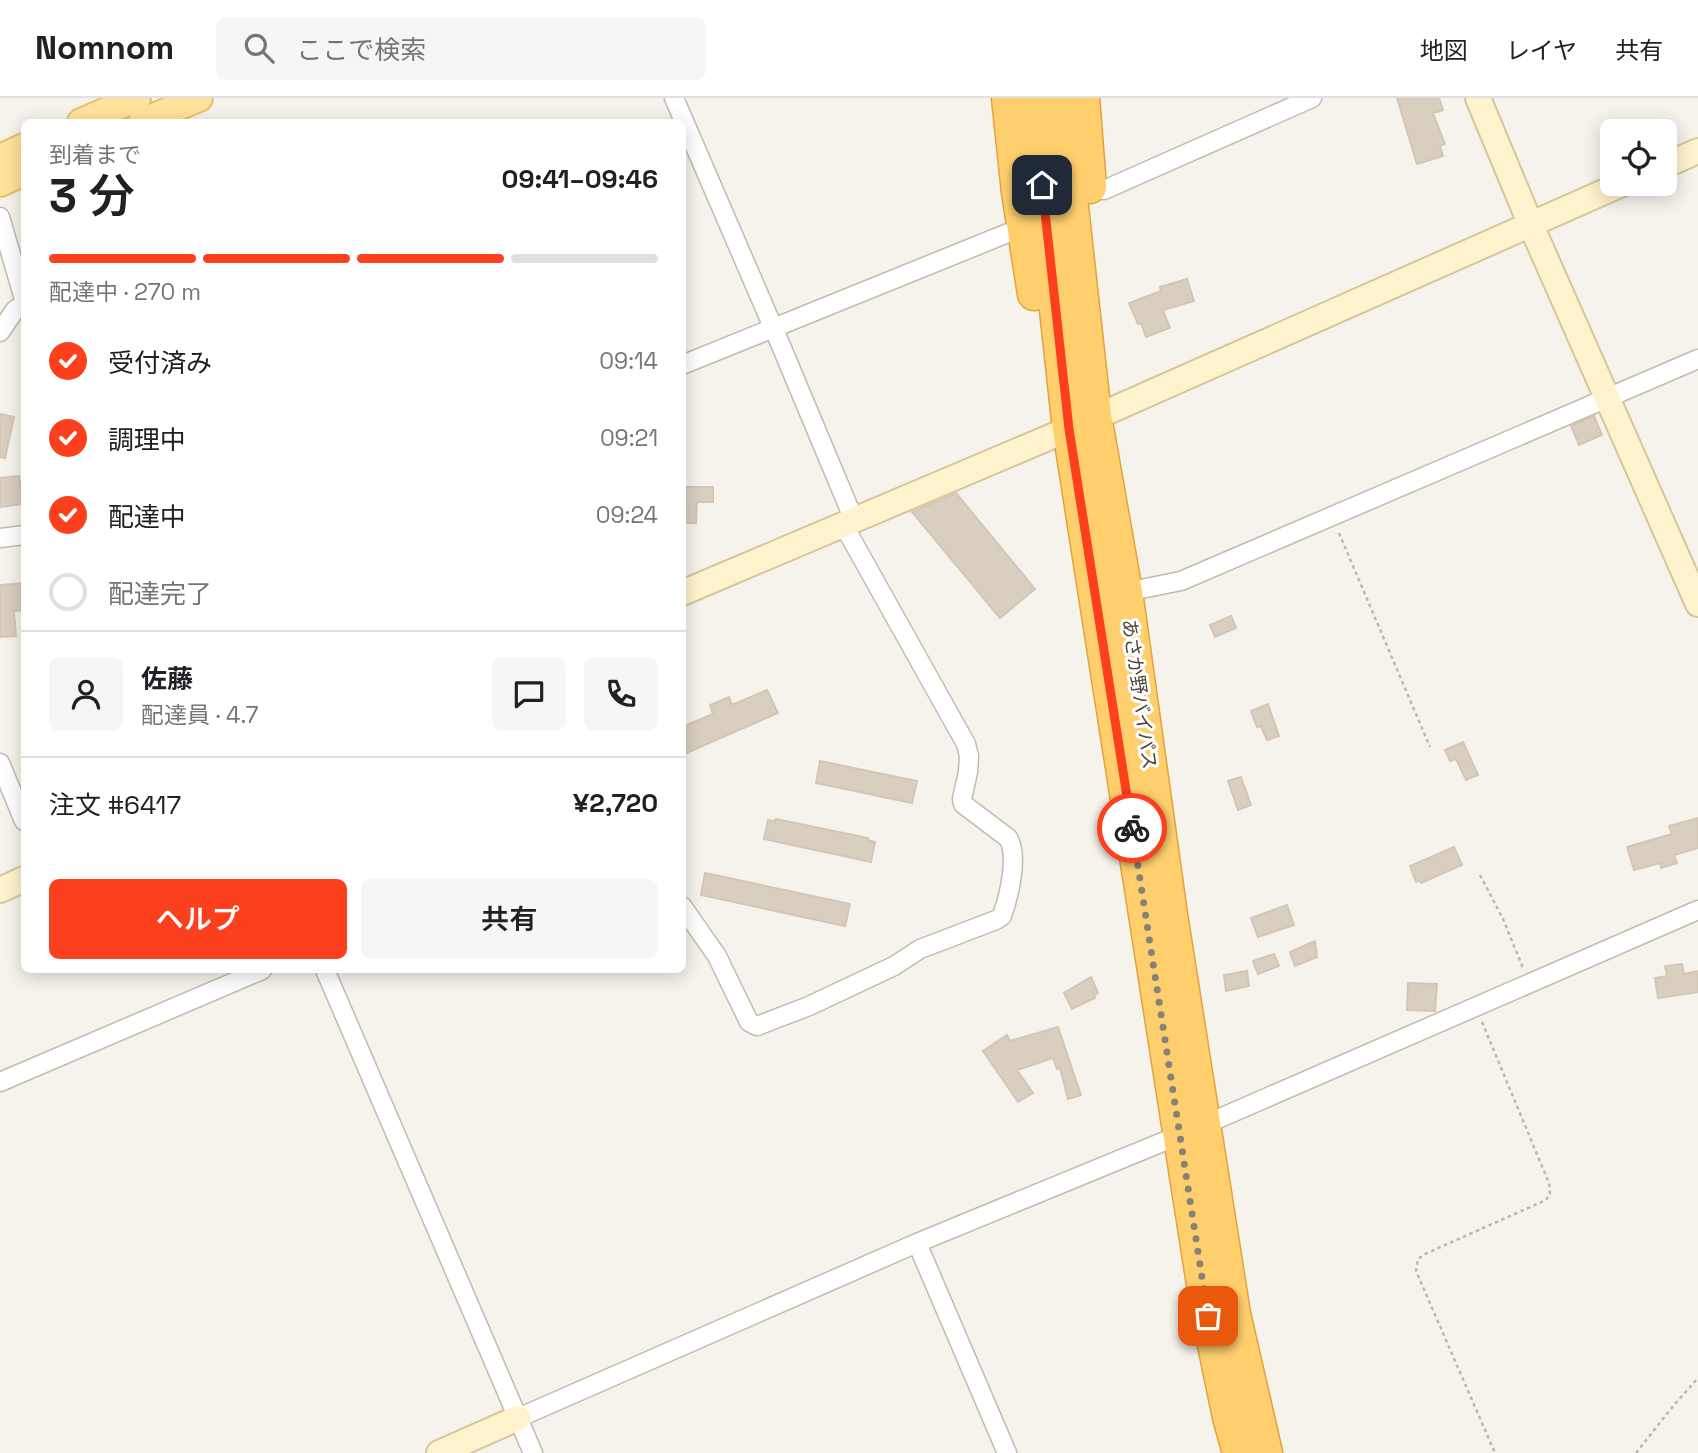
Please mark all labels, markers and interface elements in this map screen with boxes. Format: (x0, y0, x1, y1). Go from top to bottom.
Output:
search box (216, 17, 706, 80)
text: Nomnom (35, 27, 174, 69)
icon: search (240, 29, 278, 67)
text: ここで検索 (296, 33, 426, 67)
text: 地図 (1420, 35, 1468, 66)
text: レイヤ (1506, 35, 1577, 66)
text: 共有 (1615, 35, 1663, 66)
map controls (1600, 119, 1677, 196)
button: locate (1600, 119, 1677, 196)
text: 到着まで (49, 140, 141, 170)
pin (1012, 155, 1072, 215)
text: 09:41–09:46 (502, 162, 658, 196)
icon: home (1023, 166, 1061, 204)
text: 3 分 (49, 167, 135, 225)
text: 配達中 · 270 m (49, 277, 201, 307)
icon: check (49, 342, 87, 380)
text: 受付済み (108, 346, 212, 380)
text: 09:14 (599, 346, 658, 376)
icon: check (49, 419, 87, 457)
text: 調理中 (108, 423, 186, 457)
text: 09:21 (600, 423, 658, 453)
icon: check (49, 496, 87, 534)
text: 配達中 (108, 500, 186, 534)
text: 09:24 (596, 500, 658, 530)
text: 配達完了 (108, 577, 212, 611)
street label: あさか野バイパス (1117, 617, 1162, 771)
button: person (49, 657, 123, 731)
button: chat (492, 657, 566, 731)
button: phone (584, 657, 658, 731)
text: 佐藤 (141, 662, 193, 696)
text: 配達員 · 4.7 (141, 700, 258, 730)
text: ¥2,720 (573, 786, 658, 820)
text: 注文 #6417 (49, 788, 181, 822)
courier (1097, 793, 1167, 863)
icon: bike (1113, 809, 1151, 847)
button: ヘルプ (49, 879, 347, 959)
button: 共有 (361, 879, 658, 959)
pin (1178, 1286, 1238, 1346)
icon: bag (1189, 1297, 1227, 1335)

